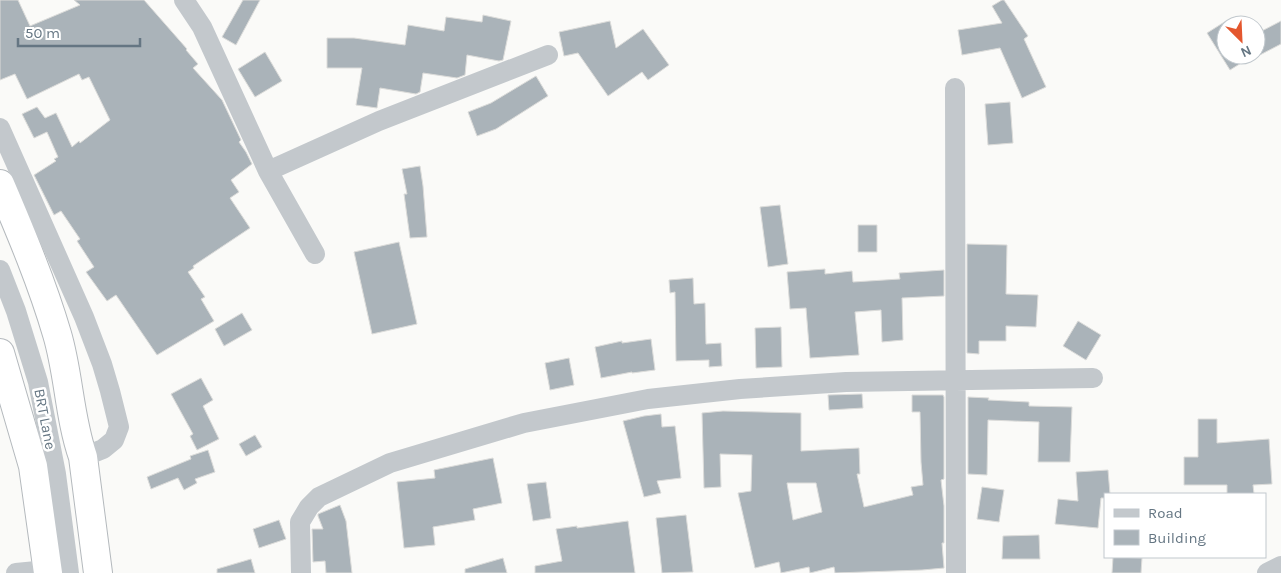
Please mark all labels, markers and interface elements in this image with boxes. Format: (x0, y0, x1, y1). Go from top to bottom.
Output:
scale bar (18, 15, 140, 47)
north arrow (1216, 15, 1266, 65)
text: 50 m (25, 24, 60, 42)
text: N (1238, 42, 1254, 61)
street label: BRT Lane (30, 387, 60, 451)
legend (1104, 493, 1266, 558)
text: Road (1148, 504, 1183, 522)
text: Building (1148, 529, 1206, 547)

